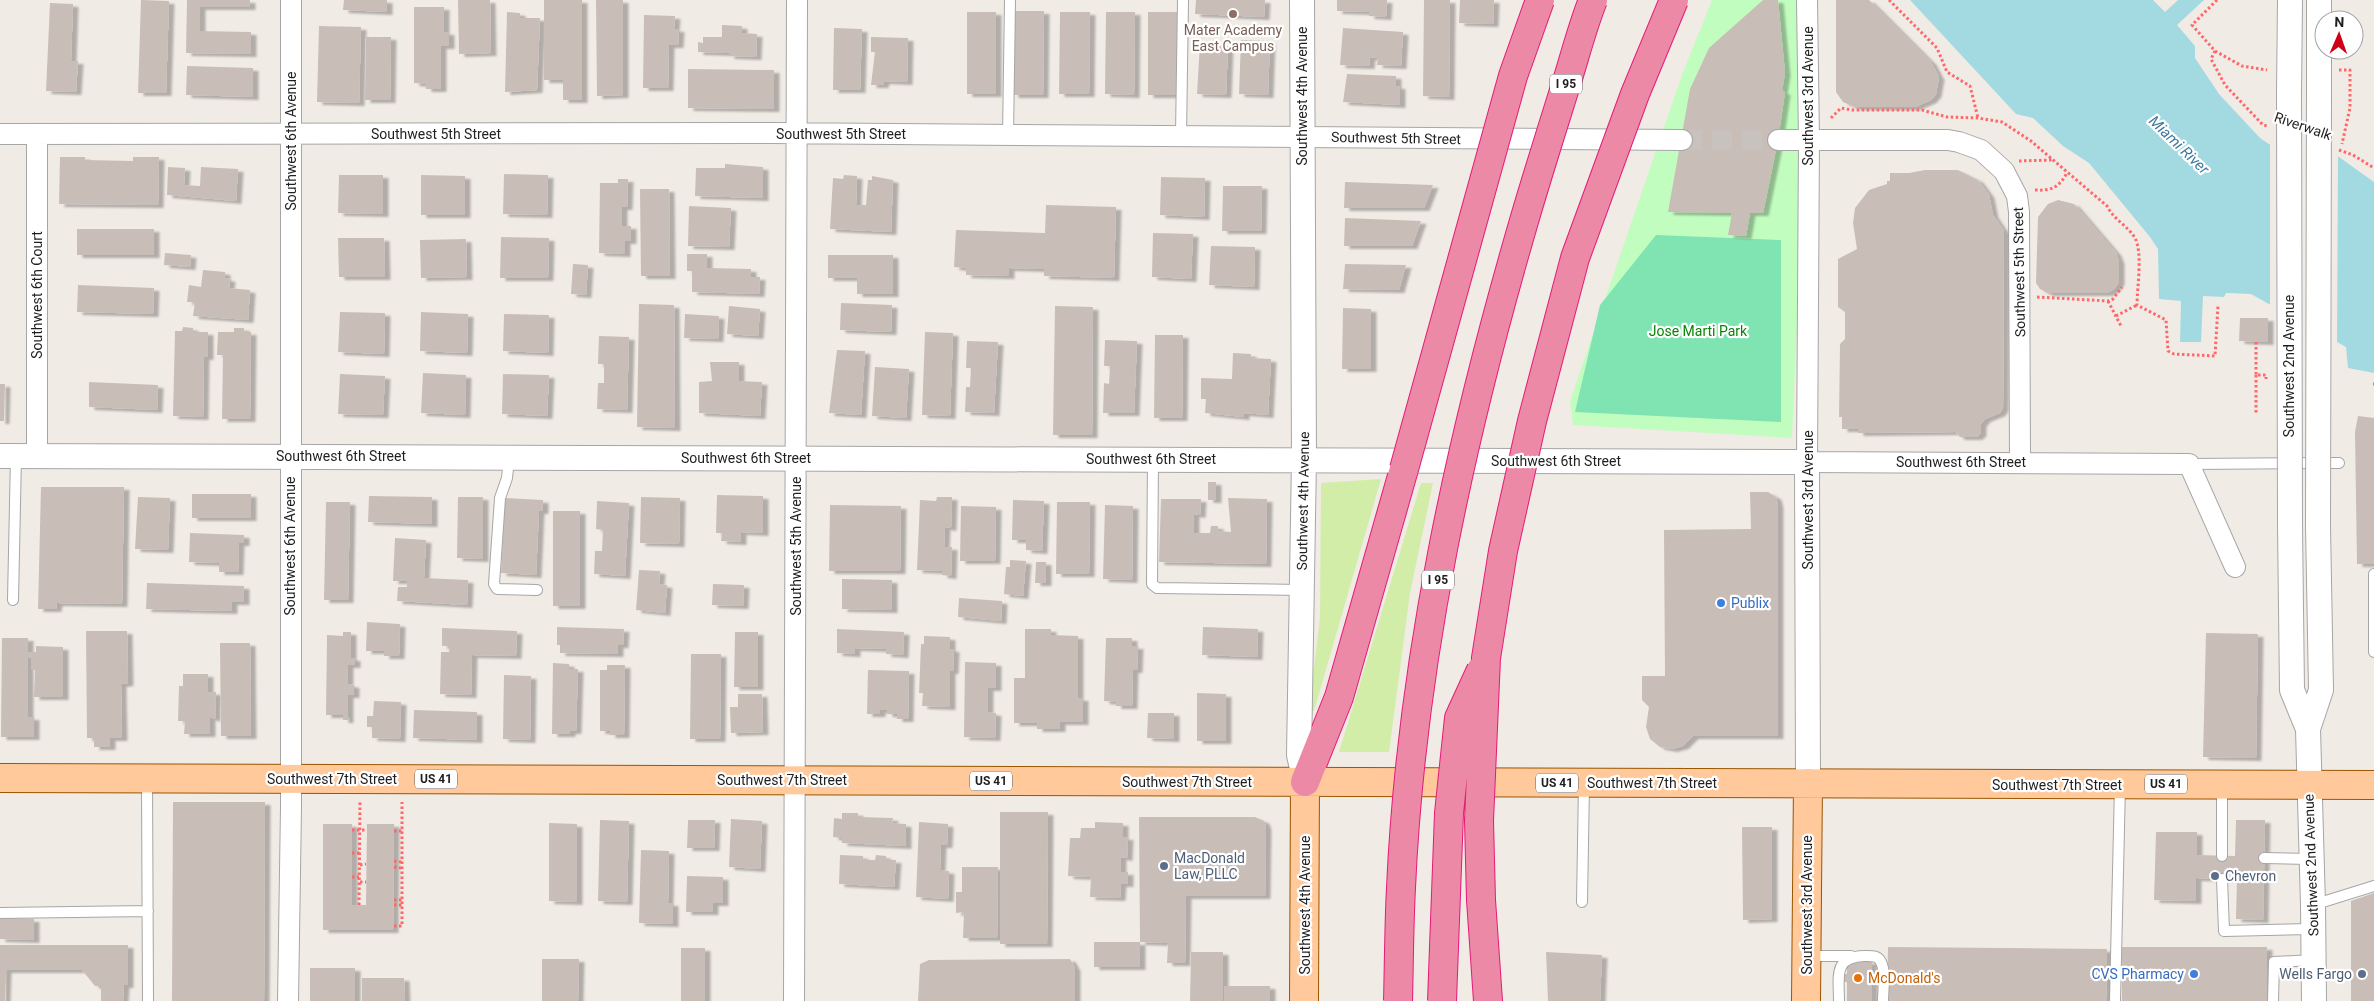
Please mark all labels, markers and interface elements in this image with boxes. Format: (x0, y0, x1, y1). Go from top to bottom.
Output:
marker: Mater Academy East Campus (1227, 8, 1239, 20)
north arrow (2314, 10, 2364, 60)
text: N (2334, 14, 2345, 30)
place label: Mater Academy East Campus (1184, 22, 1283, 54)
street label: Southwest 3rd Avenue (1800, 26, 1816, 166)
street label: Southwest 4th Avenue (1294, 27, 1310, 165)
street label: Southwest 6th Avenue (283, 72, 299, 210)
road number: I 95 (1550, 74, 1582, 94)
street label: Riverwalk (2272, 109, 2335, 144)
water label: Miami River (2145, 112, 2213, 179)
street label: Southwest 5th Street (371, 126, 501, 142)
street label: Southwest 5th Street (776, 126, 906, 142)
street label: Southwest 5th Street (1331, 129, 1462, 147)
street label: Southwest 5th Street (2010, 206, 2028, 337)
street label: Southwest 6th Court (29, 231, 45, 359)
street label: Southwest 2nd Avenue (2281, 295, 2297, 437)
park label: Jose Marti Park (1649, 323, 1748, 339)
street label: Southwest 3rd Avenue (1800, 430, 1816, 570)
street label: Southwest 4th Avenue (1294, 431, 1312, 571)
street label: Southwest 6th Street (276, 448, 406, 464)
street label: Southwest 6th Street (681, 450, 811, 466)
street label: Southwest 6th Street (1086, 451, 1216, 467)
street label: Southwest 6th Street (1491, 453, 1621, 469)
street label: Southwest 6th Street (1896, 454, 2026, 470)
street label: Southwest 6th Avenue (282, 477, 298, 615)
street label: Southwest 5th Avenue (788, 477, 804, 615)
road number: I 95 (1422, 570, 1454, 590)
place label: Publix (1731, 595, 1769, 611)
marker: Publix (1715, 597, 1727, 609)
road number: US 41 (415, 770, 457, 789)
street label: Southwest 7th Street (267, 771, 397, 787)
road number: US 41 (970, 771, 1012, 790)
street label: Southwest 7th Street (717, 772, 847, 788)
street label: Southwest 7th Street (1122, 774, 1252, 790)
road number: US 41 (1536, 774, 1578, 792)
road number: US 41 (2145, 774, 2187, 794)
street label: Southwest 7th Street (1587, 775, 1717, 791)
street label: Southwest 7th Street (1992, 777, 2122, 793)
street label: Southwest 2nd Avenue (2301, 794, 2321, 936)
street label: Southwest 3rd Avenue (1799, 835, 1815, 975)
street label: Southwest 4th Avenue (1297, 836, 1313, 974)
place label: MacDonald Law, PLLC (1174, 850, 1245, 882)
marker: MacDonald Law, PLLC (1158, 860, 1170, 872)
place label: Chevron (2225, 868, 2276, 884)
marker: Chevron (2209, 870, 2221, 882)
place label: CVS Pharmacy (2091, 966, 2184, 982)
place label: Wells Fargo (2279, 966, 2352, 982)
marker: CVS Pharmacy (2188, 968, 2200, 980)
marker: Wells Fargo (2356, 968, 2368, 980)
place label: McDonald's (1868, 970, 1941, 986)
marker: McDonald's (1852, 972, 1864, 984)

